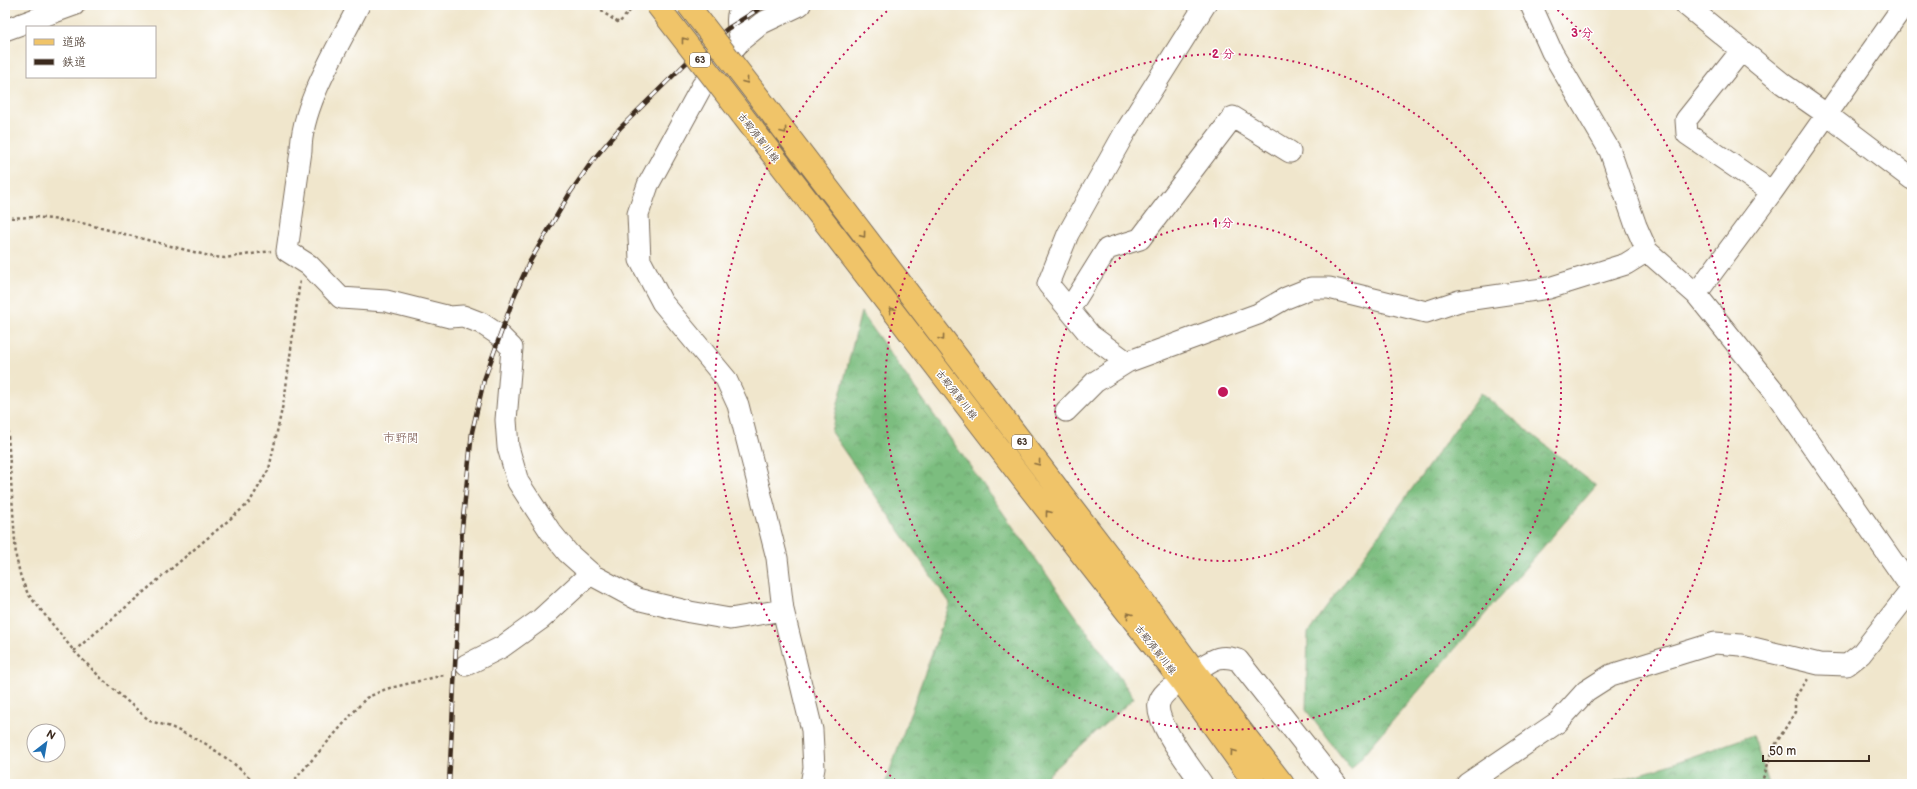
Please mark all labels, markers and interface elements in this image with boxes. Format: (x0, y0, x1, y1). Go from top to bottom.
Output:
legend (26, 26, 156, 78)
text: 3 分 (1571, 26, 1593, 41)
text: 道路 (62, 35, 86, 50)
one-way arrow (682, 37, 689, 44)
text: 2 分 (1212, 47, 1234, 62)
road number: 63 (690, 53, 710, 67)
text: 鉄道 (62, 55, 86, 70)
one-way arrow (741, 76, 748, 83)
street label: 古殿須賀川線 (735, 110, 781, 165)
one-way arrow (780, 127, 787, 134)
text: 1 分 (1213, 216, 1233, 231)
one-way arrow (858, 230, 865, 237)
one-way arrow (890, 308, 897, 315)
one-way arrow (937, 334, 945, 341)
street label: 古殿須賀川線 (933, 367, 979, 422)
centre of rings (1216, 385, 1230, 399)
district label: 市野関 (383, 431, 419, 446)
road number: 63 (1012, 435, 1032, 449)
one-way arrow (1033, 459, 1040, 466)
one-way arrow (1046, 511, 1053, 518)
one-way arrow (1127, 613, 1134, 620)
street label: 古殿須賀川線 (1132, 622, 1178, 677)
north arrow (26, 723, 66, 763)
text: N (44, 727, 58, 743)
scale bar (1763, 737, 1869, 763)
text: 50 m (1769, 744, 1796, 759)
one-way arrow (1230, 750, 1237, 757)

